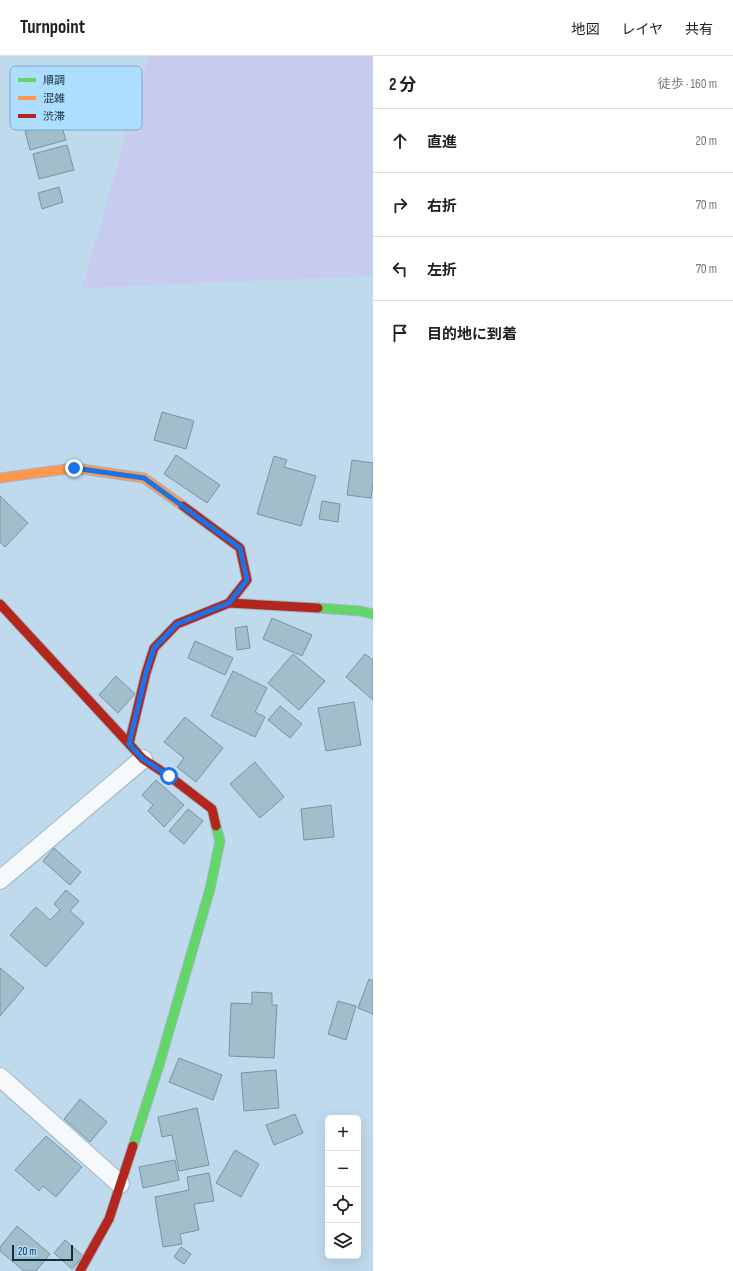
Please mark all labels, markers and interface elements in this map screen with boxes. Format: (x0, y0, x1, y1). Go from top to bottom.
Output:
text: Turnpoint (20, 16, 85, 39)
text: 地図 (571, 21, 599, 38)
text: レイヤ (621, 21, 663, 38)
text: 共有 (685, 21, 713, 38)
legend (10, 66, 142, 130)
text: 順調 (43, 74, 65, 87)
text: 2 分 (389, 75, 416, 95)
text: 徒歩 · 160 m (658, 76, 717, 92)
text: 混雑 (43, 92, 65, 105)
text: 渋滞 (43, 110, 65, 123)
icon: ahead (389, 130, 411, 152)
text: 直進 (427, 133, 457, 152)
text: 20 m (695, 133, 717, 149)
icon: right (389, 194, 411, 216)
text: 右折 (427, 197, 457, 216)
text: 70 m (696, 197, 717, 213)
icon: left (389, 258, 411, 280)
text: 左折 (427, 261, 457, 280)
text: 70 m (696, 261, 717, 277)
icon: arrive (389, 322, 411, 344)
text: 目的地に到着 (427, 325, 517, 344)
route end (65, 459, 83, 477)
route start (160, 767, 178, 785)
map controls (325, 1115, 361, 1259)
button: + (325, 1115, 361, 1151)
button: − (325, 1151, 361, 1187)
button: locate (325, 1187, 361, 1223)
button: layers (325, 1223, 361, 1259)
scale bar (12, 1243, 73, 1262)
text: 20 m (18, 1245, 36, 1258)

